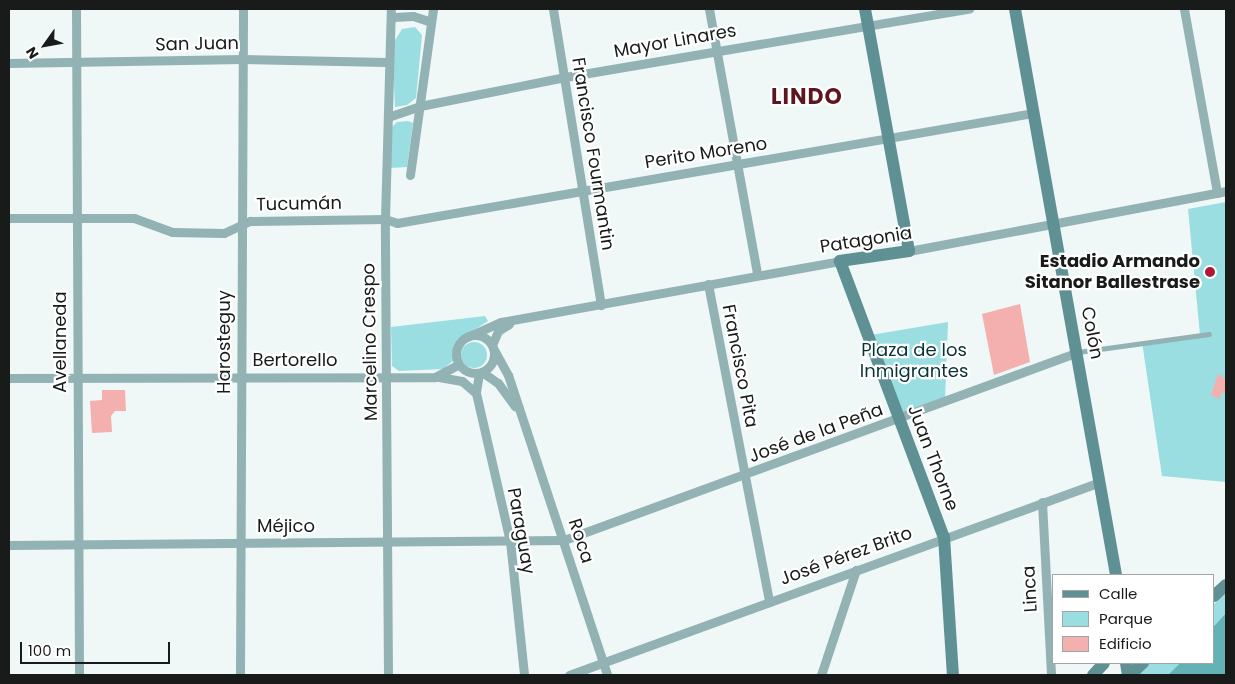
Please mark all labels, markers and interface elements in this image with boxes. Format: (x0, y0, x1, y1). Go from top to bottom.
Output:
north arrow (20, 20, 70, 70)
street label: Mayor Linares (612, 20, 738, 62)
street label: San Juan (155, 32, 239, 56)
text: N (21, 43, 44, 63)
street label: Francisco Fourmantin (567, 56, 619, 252)
district label: LINDO (770, 84, 844, 110)
street label: Perito Moreno (643, 133, 769, 173)
street label: Tucumán (256, 192, 342, 216)
street label: Patagonia (818, 222, 914, 258)
place label: Estadio Armando Sitanor Ballestrase (1025, 251, 1200, 294)
street label: Marcelino Crespo (358, 263, 382, 421)
marker: Estadio Armando Sitanor Ballestrase (1204, 266, 1216, 278)
street label: Harosteguy (213, 290, 235, 394)
street label: Avellaneda (49, 291, 71, 393)
street label: Francisco Pita (717, 303, 763, 429)
street label: Colón (1076, 305, 1108, 361)
park label: Plaza de los Inmigrantes (860, 340, 968, 382)
street label: Bertorello (252, 349, 338, 371)
street label: José de la Peña (746, 399, 886, 467)
street label: Juan Thorne (903, 402, 963, 514)
street label: Paraguay (503, 486, 539, 576)
street label: Méjico (257, 515, 315, 537)
street label: Roca (564, 516, 598, 566)
street label: José Pérez Brito (777, 522, 915, 590)
street label: Linca (1018, 565, 1042, 613)
legend (1052, 574, 1215, 664)
text: Calle (1099, 583, 1137, 604)
text: Parque (1099, 608, 1152, 629)
scale bar (22, 632, 172, 664)
text: Edificio (1099, 633, 1152, 654)
text: 100 m (28, 640, 71, 661)

